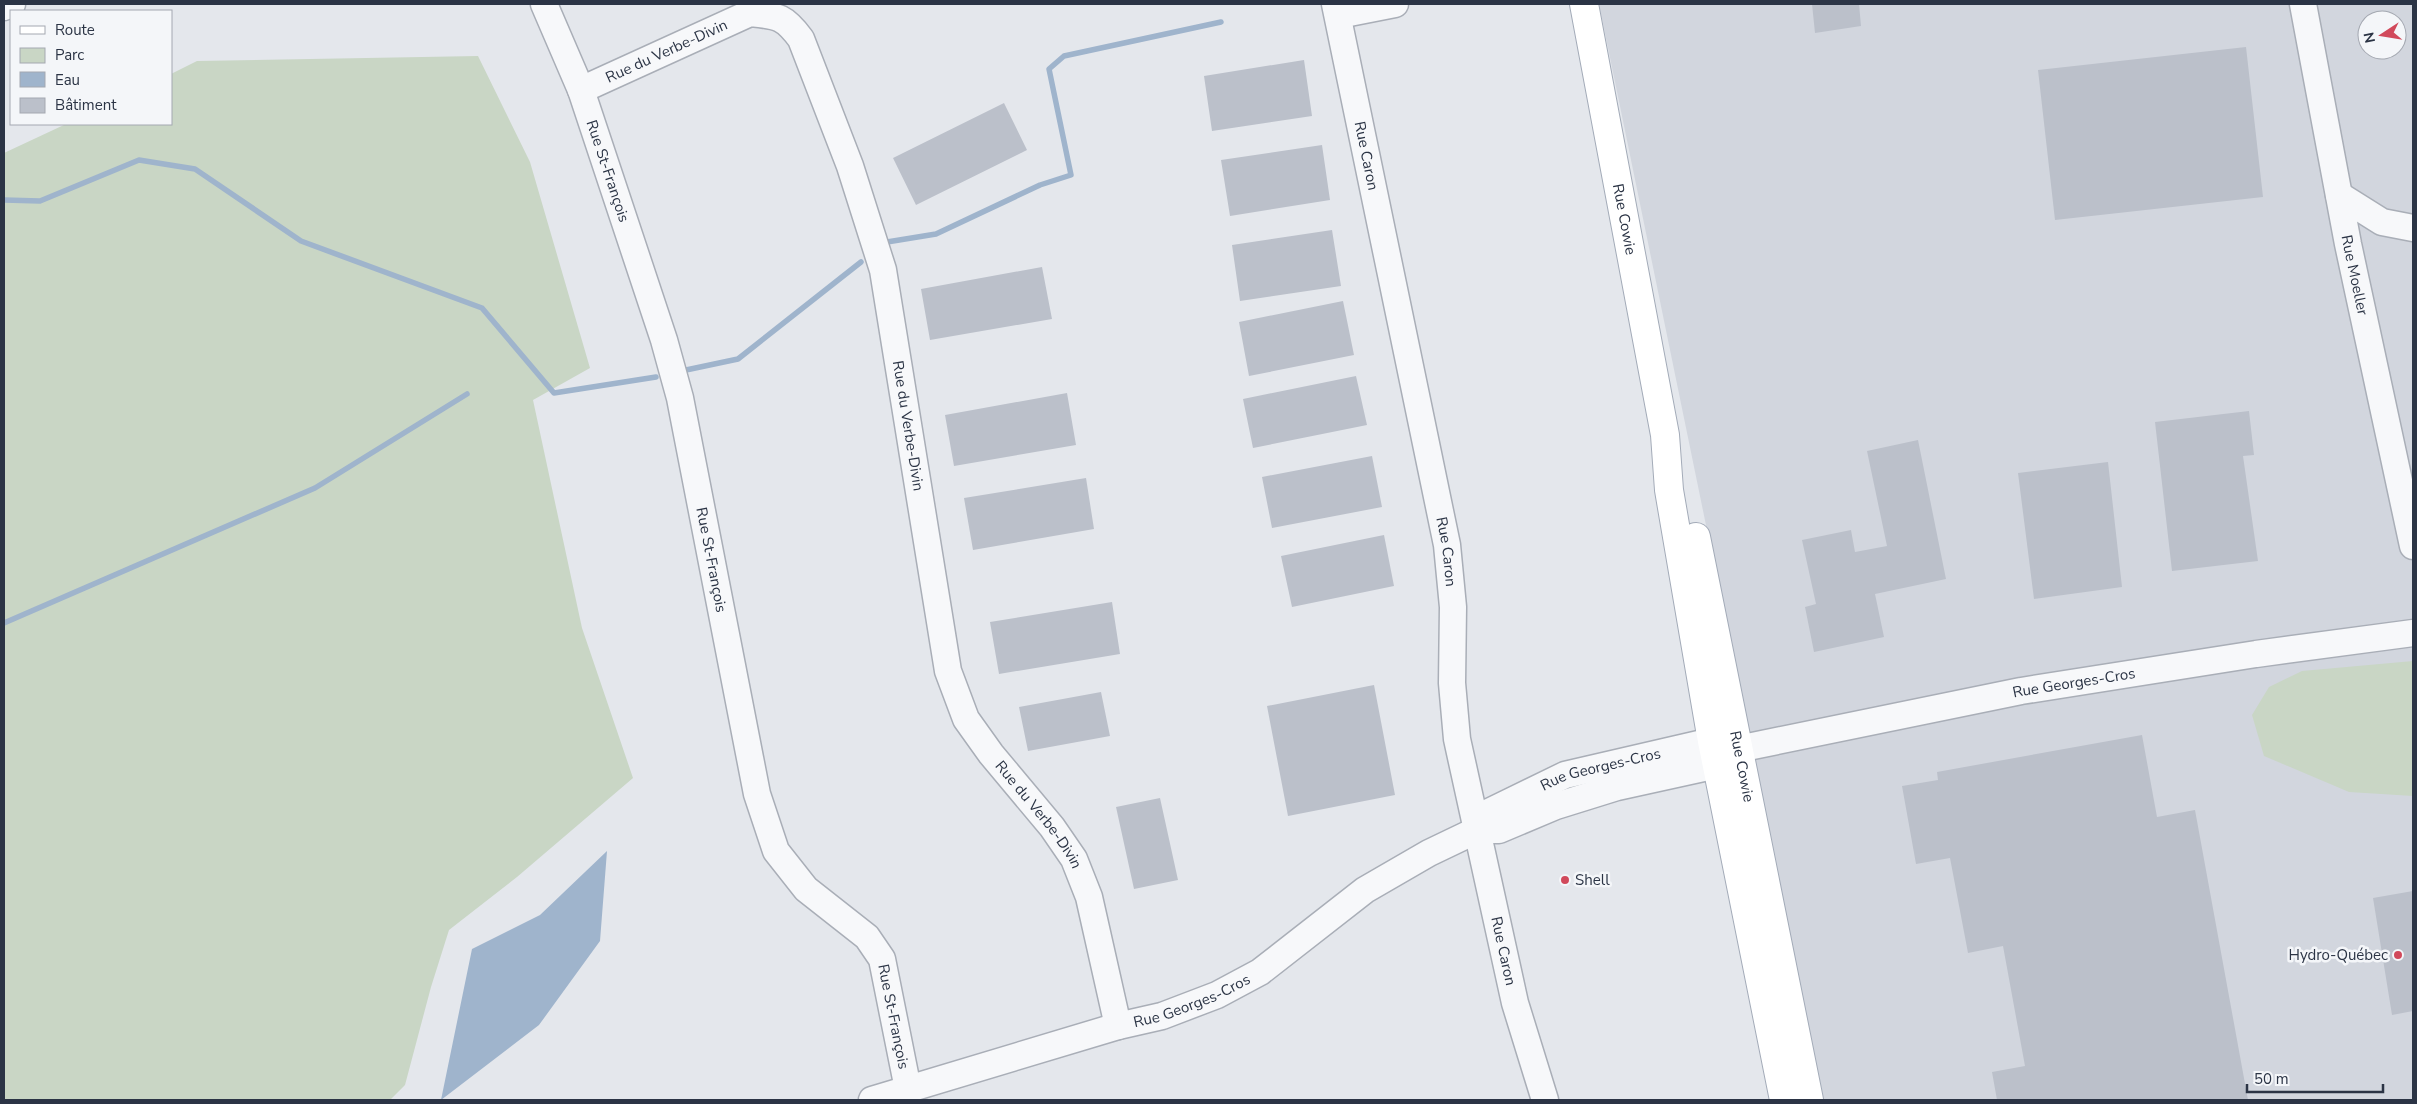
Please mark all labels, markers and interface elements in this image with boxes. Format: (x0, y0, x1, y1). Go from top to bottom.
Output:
legend (10, 10, 172, 125)
north arrow (2357, 10, 2407, 60)
street label: Rue du Verbe-Divin (602, 15, 731, 87)
text: Route (55, 20, 95, 40)
text: N (2359, 30, 2380, 45)
text: Parc (55, 45, 84, 65)
text: Eau (55, 70, 80, 90)
text: Bâtiment (55, 95, 117, 115)
street label: Rue St-François (582, 117, 634, 225)
street label: Rue Caron (1350, 119, 1383, 192)
street label: Rue Cowie (1608, 182, 1641, 257)
street label: Rue Moeller (2337, 233, 2373, 318)
street label: Rue du Verbe-Divin (888, 359, 929, 493)
street label: Rue St-François (691, 505, 731, 614)
street label: Rue Caron (1431, 515, 1461, 587)
street label: Rue Georges-Cros (2011, 663, 2137, 703)
street label: Rue Cowie (1725, 729, 1759, 804)
street label: Rue Georges-Cros (1537, 743, 1663, 795)
street label: Rue du Verbe-Divin (991, 756, 1087, 871)
place label: Shell (1575, 870, 1610, 890)
marker: Shell (1559, 874, 1571, 886)
street label: Rue Caron (1486, 914, 1521, 987)
place label: Hydro-Québec (2288, 945, 2388, 965)
marker: Hydro-Québec (2392, 949, 2404, 961)
street label: Rue St-François (873, 962, 914, 1071)
street label: Rue Georges-Cros (1131, 969, 1254, 1032)
scale bar (2247, 1062, 2383, 1094)
text: 50 m (2254, 1069, 2289, 1089)

